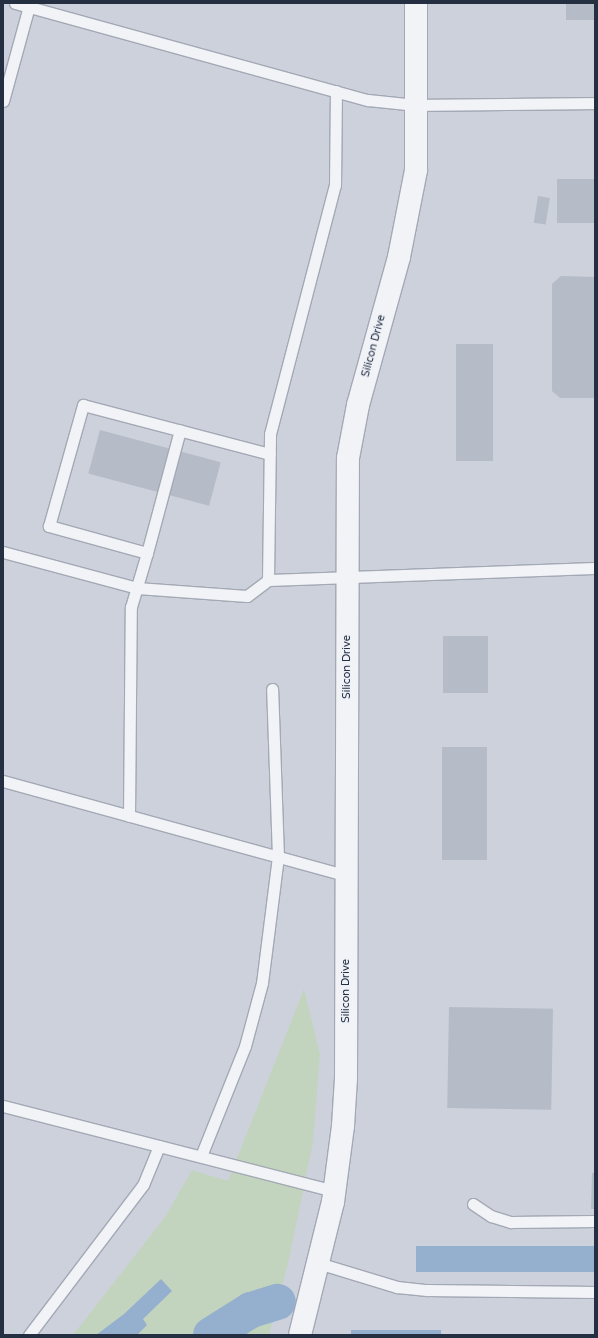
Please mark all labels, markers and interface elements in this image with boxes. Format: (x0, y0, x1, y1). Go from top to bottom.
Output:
street label: Silicon Drive (359, 313, 389, 379)
street label: Silicon Drive (340, 635, 354, 699)
street label: Silicon Drive (339, 959, 353, 1023)

